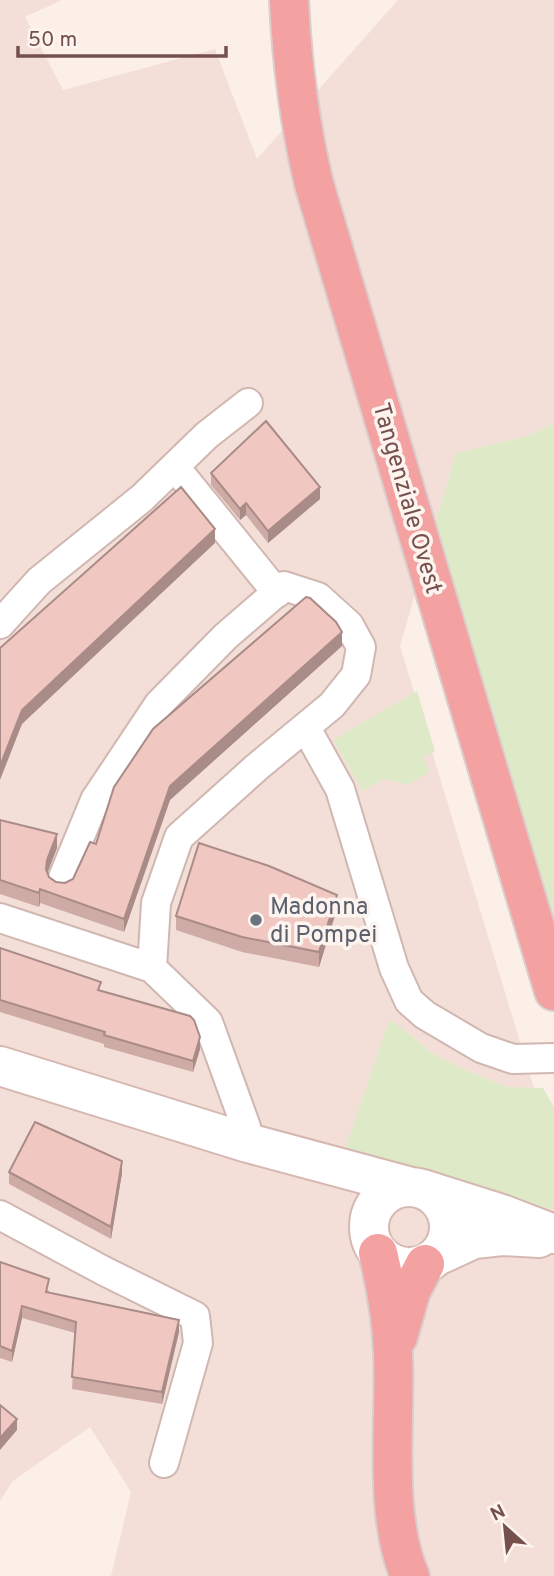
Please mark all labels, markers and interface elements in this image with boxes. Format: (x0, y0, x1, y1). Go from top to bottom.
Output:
scale bar (18, 14, 226, 58)
text: 50 m (28, 27, 77, 54)
street label: Tangenziale Ovest (364, 400, 448, 597)
place label: Madonna di Pompei (270, 893, 377, 951)
marker: Madonna di Pompei (248, 912, 264, 928)
north arrow (470, 1492, 540, 1562)
text: N (487, 1500, 510, 1527)

